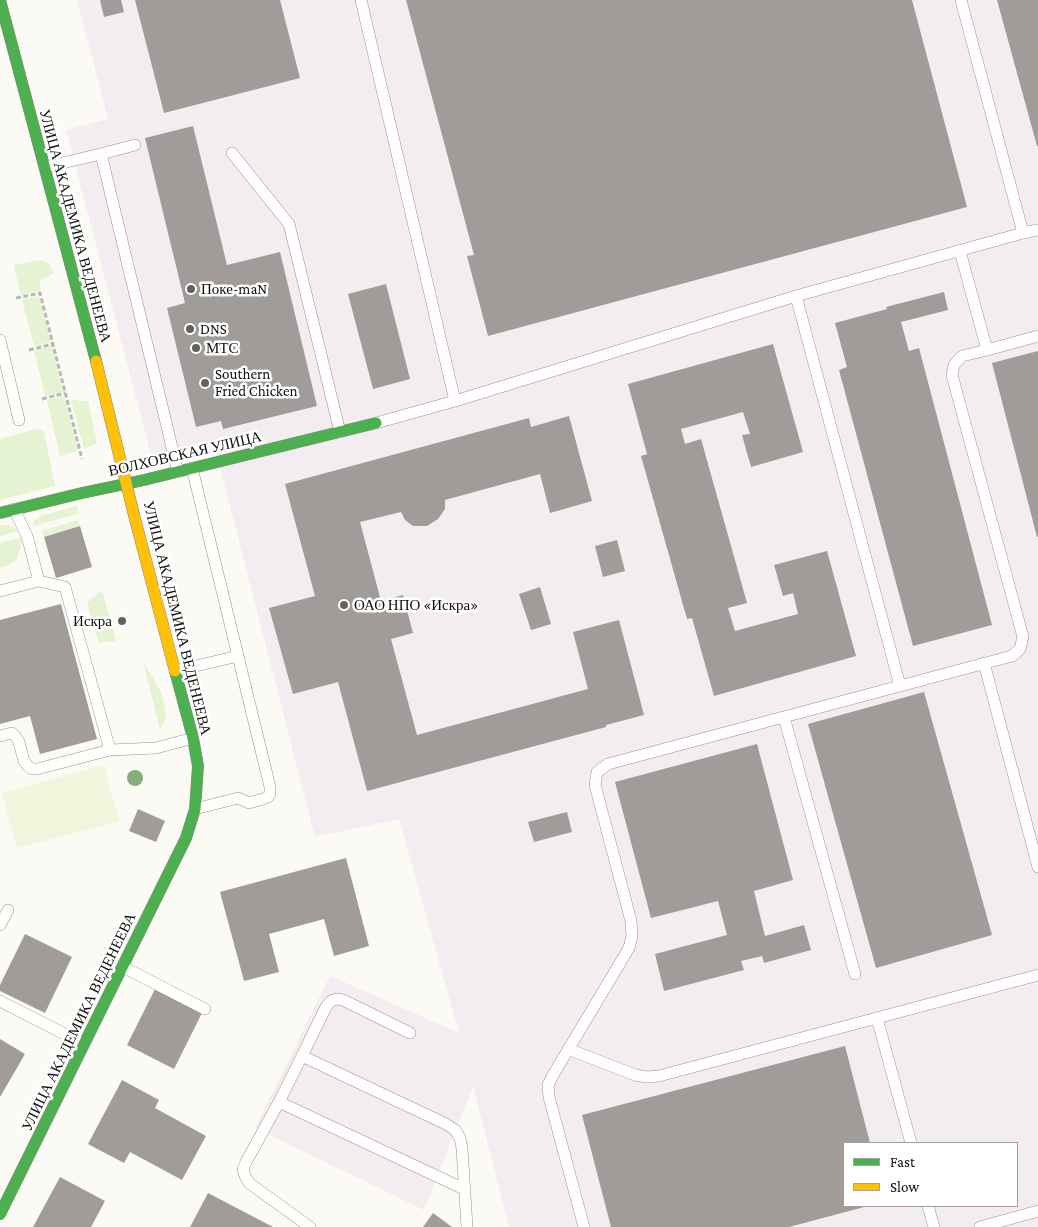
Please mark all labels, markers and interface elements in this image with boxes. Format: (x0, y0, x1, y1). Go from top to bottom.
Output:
street label: УЛИЦА АКАДЕМИКА ВЕДЕНЕЕВА (35, 107, 115, 345)
place label: Поке-maN (201, 280, 267, 298)
marker: Поке-maN (185, 283, 197, 295)
place label: DNS (200, 320, 227, 338)
marker: DNS (184, 323, 196, 335)
place label: МТС (206, 339, 239, 357)
marker: МТС (190, 342, 202, 354)
place label: Southern Fried Chicken (215, 365, 298, 400)
marker: Southern Fried Chicken (199, 377, 211, 389)
street label: ВОЛХОВСКАЯ УЛИЦА (107, 428, 263, 480)
street label: УЛИЦА АКАДЕМИКА ВЕДЕНЕЕВА (139, 499, 215, 737)
place label: ОАО НПО «Искра» (354, 596, 478, 614)
marker: ОАО НПО «Искра» (338, 599, 350, 611)
place label: Искра (73, 612, 112, 630)
marker: Искра (116, 615, 128, 627)
street label: УЛИЦА АКАДЕМИКА ВЕДЕНЕЕВА (18, 910, 140, 1134)
legend (843, 1142, 1018, 1207)
text: Fast (890, 1154, 915, 1170)
text: Slow (890, 1179, 919, 1195)

